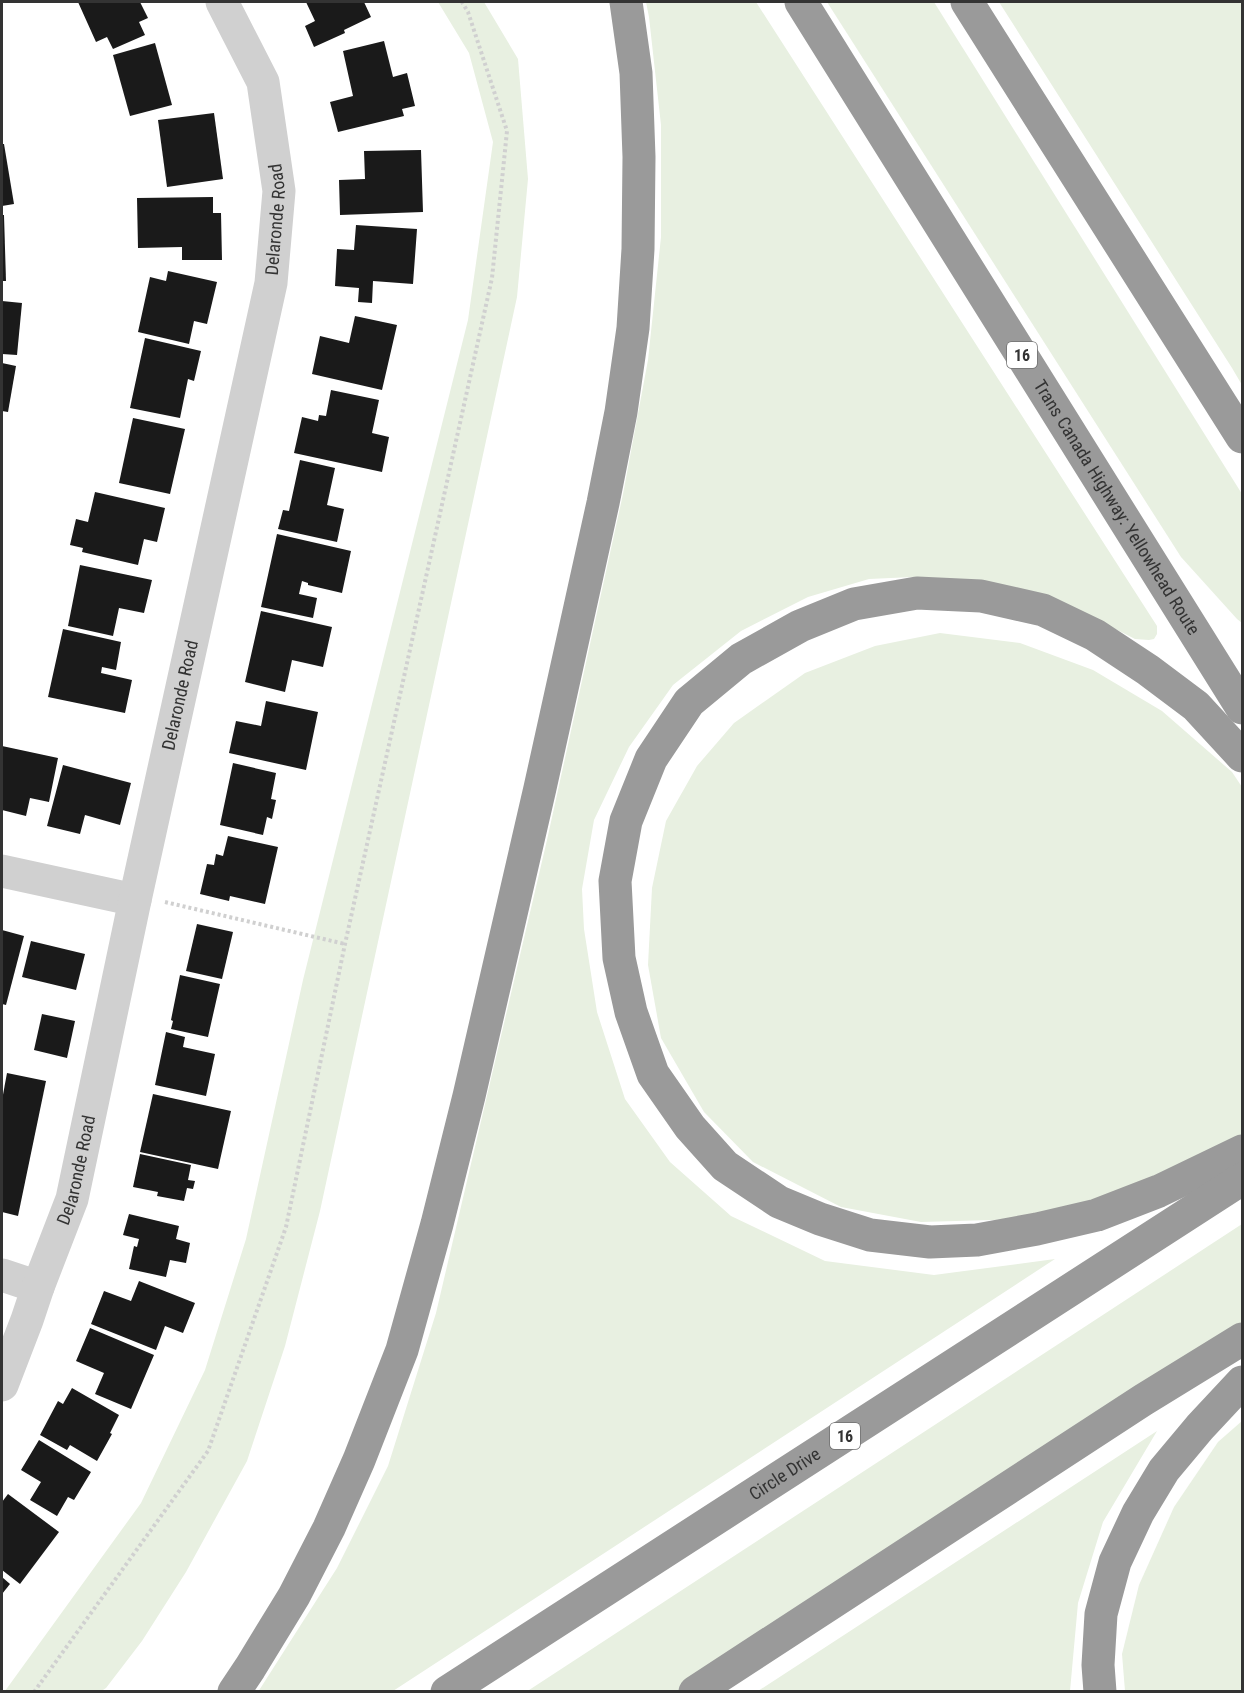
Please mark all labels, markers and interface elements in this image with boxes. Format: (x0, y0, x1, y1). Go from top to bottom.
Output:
street label: Delaronde Road (261, 162, 289, 276)
road number: 16 (1007, 342, 1037, 368)
street label: Trans Canada Highway: Yellowhead Route (1030, 376, 1205, 639)
street label: Delaronde Road (157, 638, 202, 752)
street label: Delaronde Road (52, 1113, 99, 1228)
road number: 16 (830, 1423, 860, 1449)
street label: Circle Drive (745, 1443, 824, 1504)

